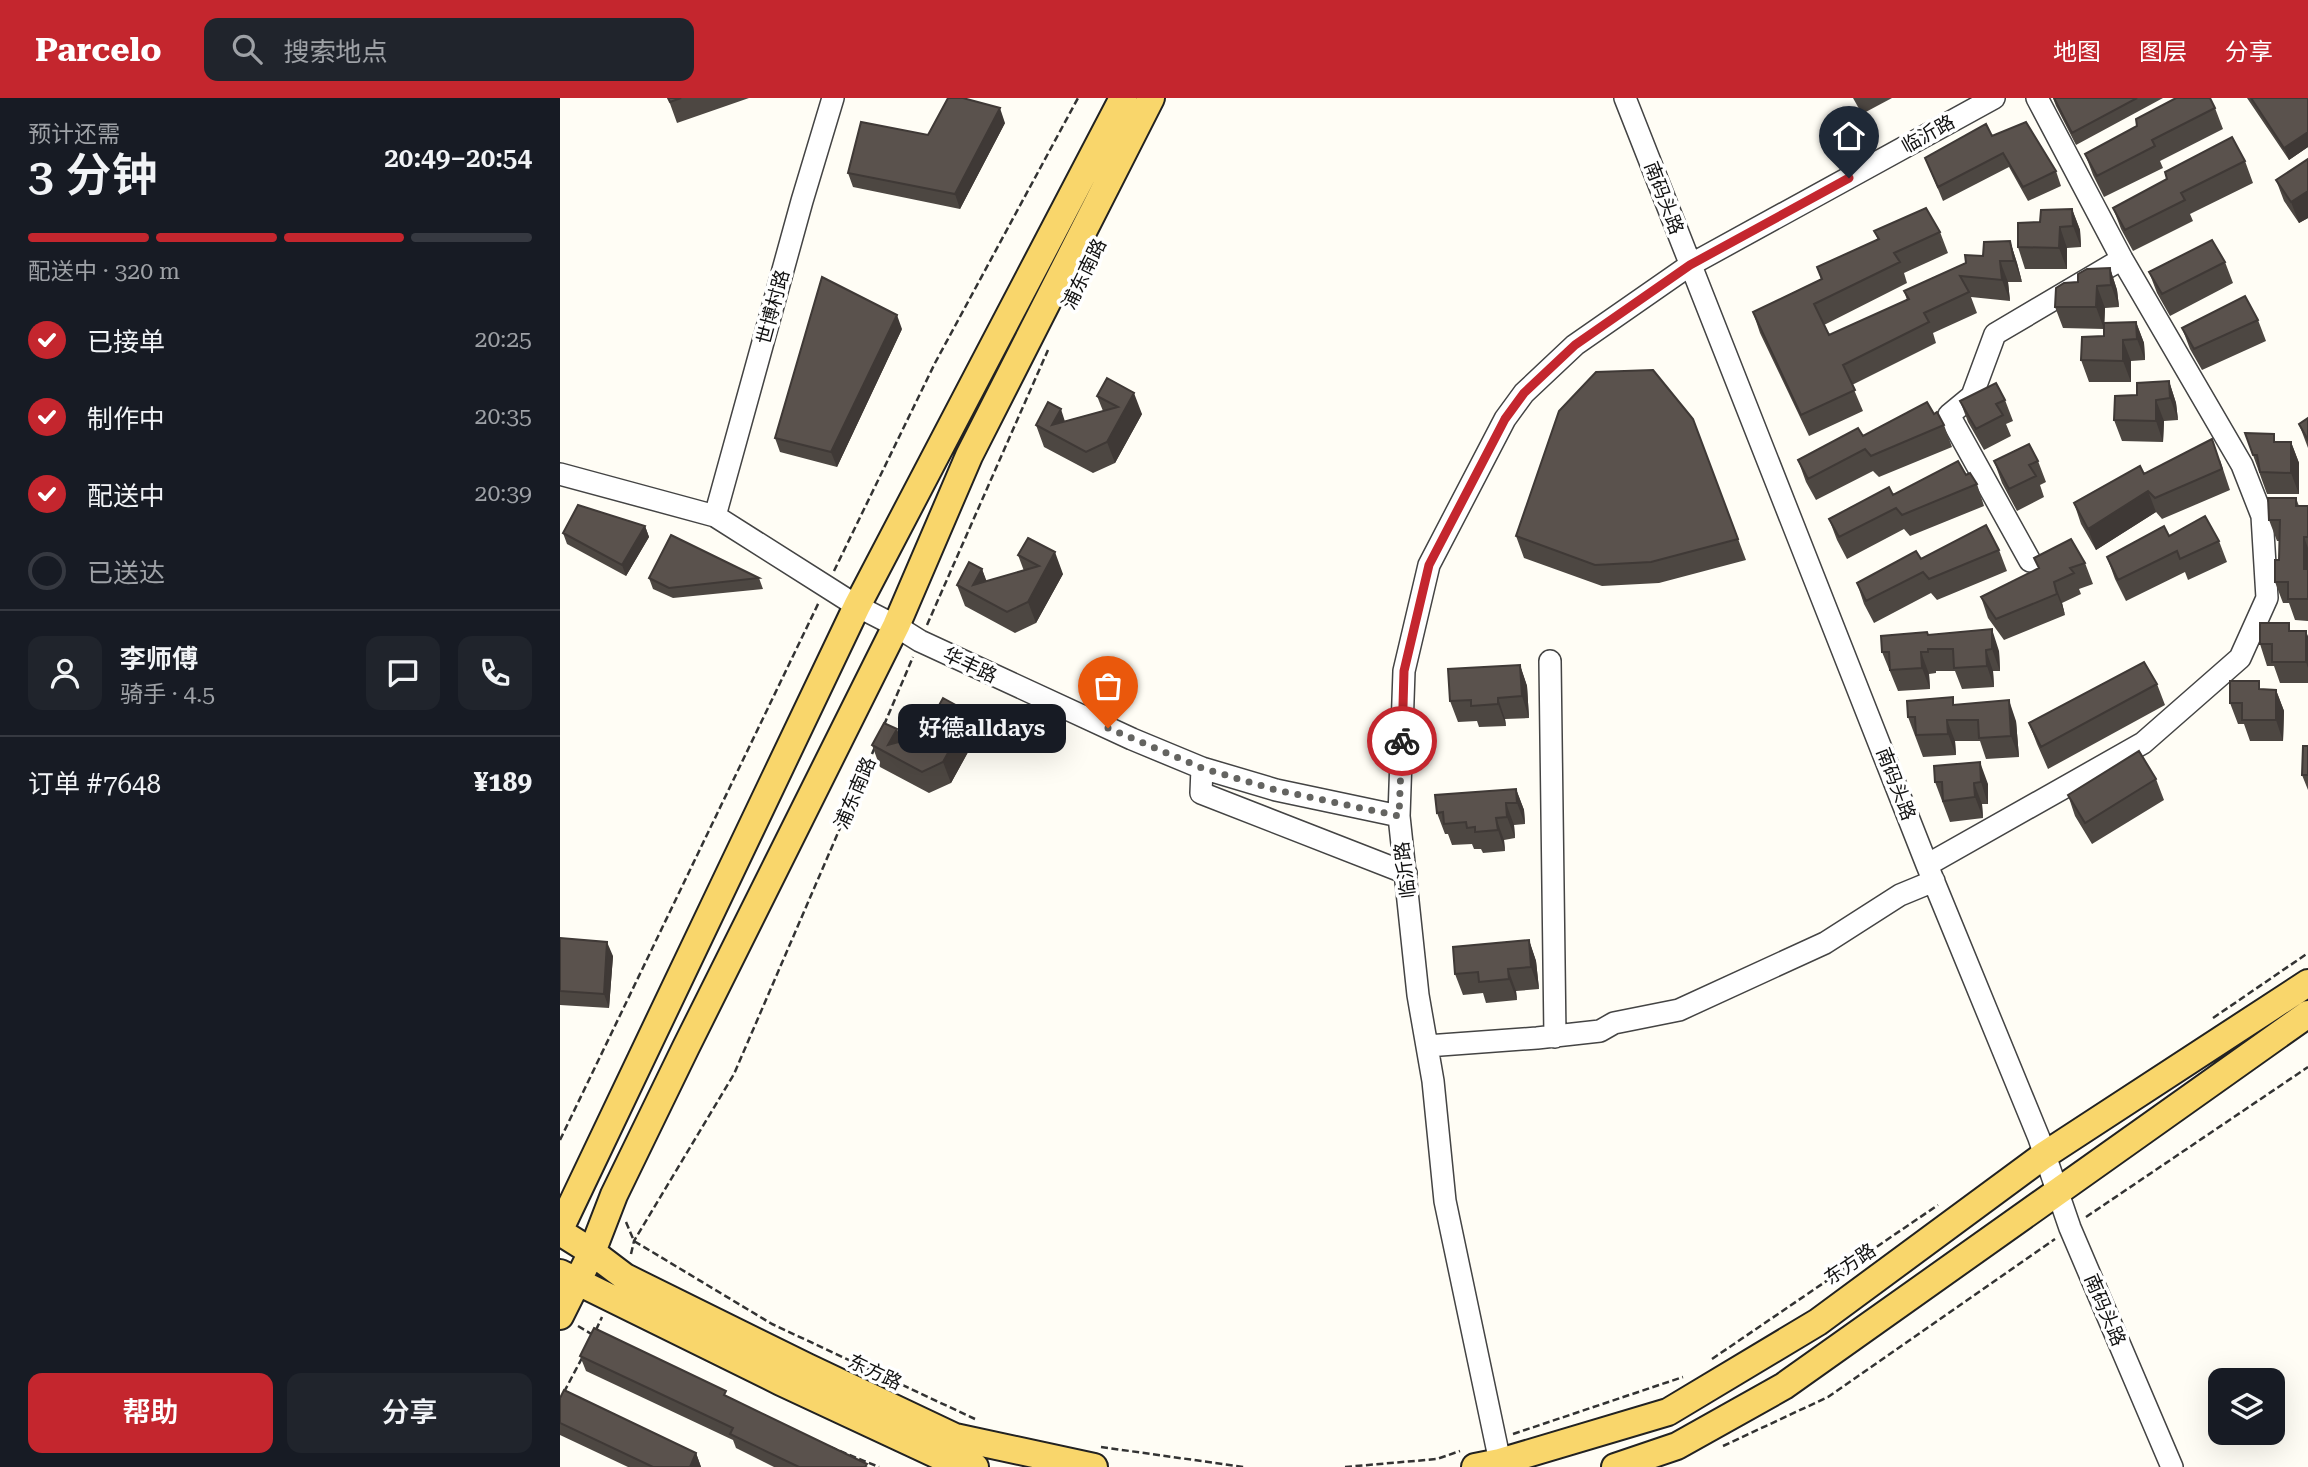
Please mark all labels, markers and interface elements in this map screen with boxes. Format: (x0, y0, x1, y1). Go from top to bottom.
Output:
search box (204, 18, 694, 81)
text: Parcelo (35, 30, 162, 69)
icon: search (228, 30, 266, 68)
text: 搜索地点 (284, 37, 388, 67)
text: 地图 (2053, 38, 2101, 66)
text: 图层 (2139, 38, 2187, 66)
text: 分享 (2225, 38, 2273, 66)
pin (1819, 106, 1879, 178)
street label: 临沂路 (1897, 110, 1959, 158)
icon: home (1830, 117, 1868, 155)
text: 预计还需 (28, 121, 120, 148)
text: 20:49–20:54 (384, 143, 532, 173)
text: 3 分钟 (28, 148, 157, 202)
street label: 南码头路 (1640, 158, 1688, 238)
street label: 浦东南路 (1057, 235, 1111, 313)
text: 配送中 · 320 m (28, 258, 180, 285)
street label: 世博村路 (752, 267, 794, 347)
icon: check (28, 321, 66, 359)
text: 20:25 (475, 326, 532, 353)
text: 已接单 (87, 327, 165, 357)
icon: check (28, 398, 66, 436)
text: 20:35 (475, 403, 532, 430)
text: 制作中 (87, 404, 165, 434)
icon: check (28, 475, 66, 513)
text: 20:39 (475, 480, 532, 507)
text: 配送中 (87, 481, 165, 511)
text: 已送达 (87, 558, 165, 588)
button: person (28, 636, 102, 710)
button: chat (366, 636, 440, 710)
button: phone (458, 636, 532, 710)
street label: 华丰路 (939, 643, 1001, 687)
text: 李师傅 (120, 644, 198, 674)
pin (1078, 656, 1138, 728)
icon: bag (1089, 667, 1127, 705)
text: 骑手 · 4.5 (120, 681, 215, 708)
callout: 好德alldays (898, 704, 1066, 752)
courier (1367, 706, 1437, 776)
text: 好德alldays (919, 715, 1045, 742)
icon: bike (1383, 722, 1421, 760)
street label: 南码头路 (1872, 744, 1920, 824)
street label: 浦东南路 (830, 754, 880, 832)
text: ¥189 (474, 767, 532, 797)
text: 订单 #7648 (28, 769, 161, 799)
street label: 临沂路 (1390, 840, 1420, 900)
street label: 东方路 (1820, 1239, 1880, 1289)
street label: 南码头路 (2080, 1271, 2130, 1349)
street label: 东方路 (844, 1350, 906, 1394)
map controls (2208, 1368, 2285, 1445)
button: layers (2208, 1368, 2285, 1445)
button: 帮助 (28, 1373, 273, 1453)
button: 分享 (287, 1373, 532, 1453)

